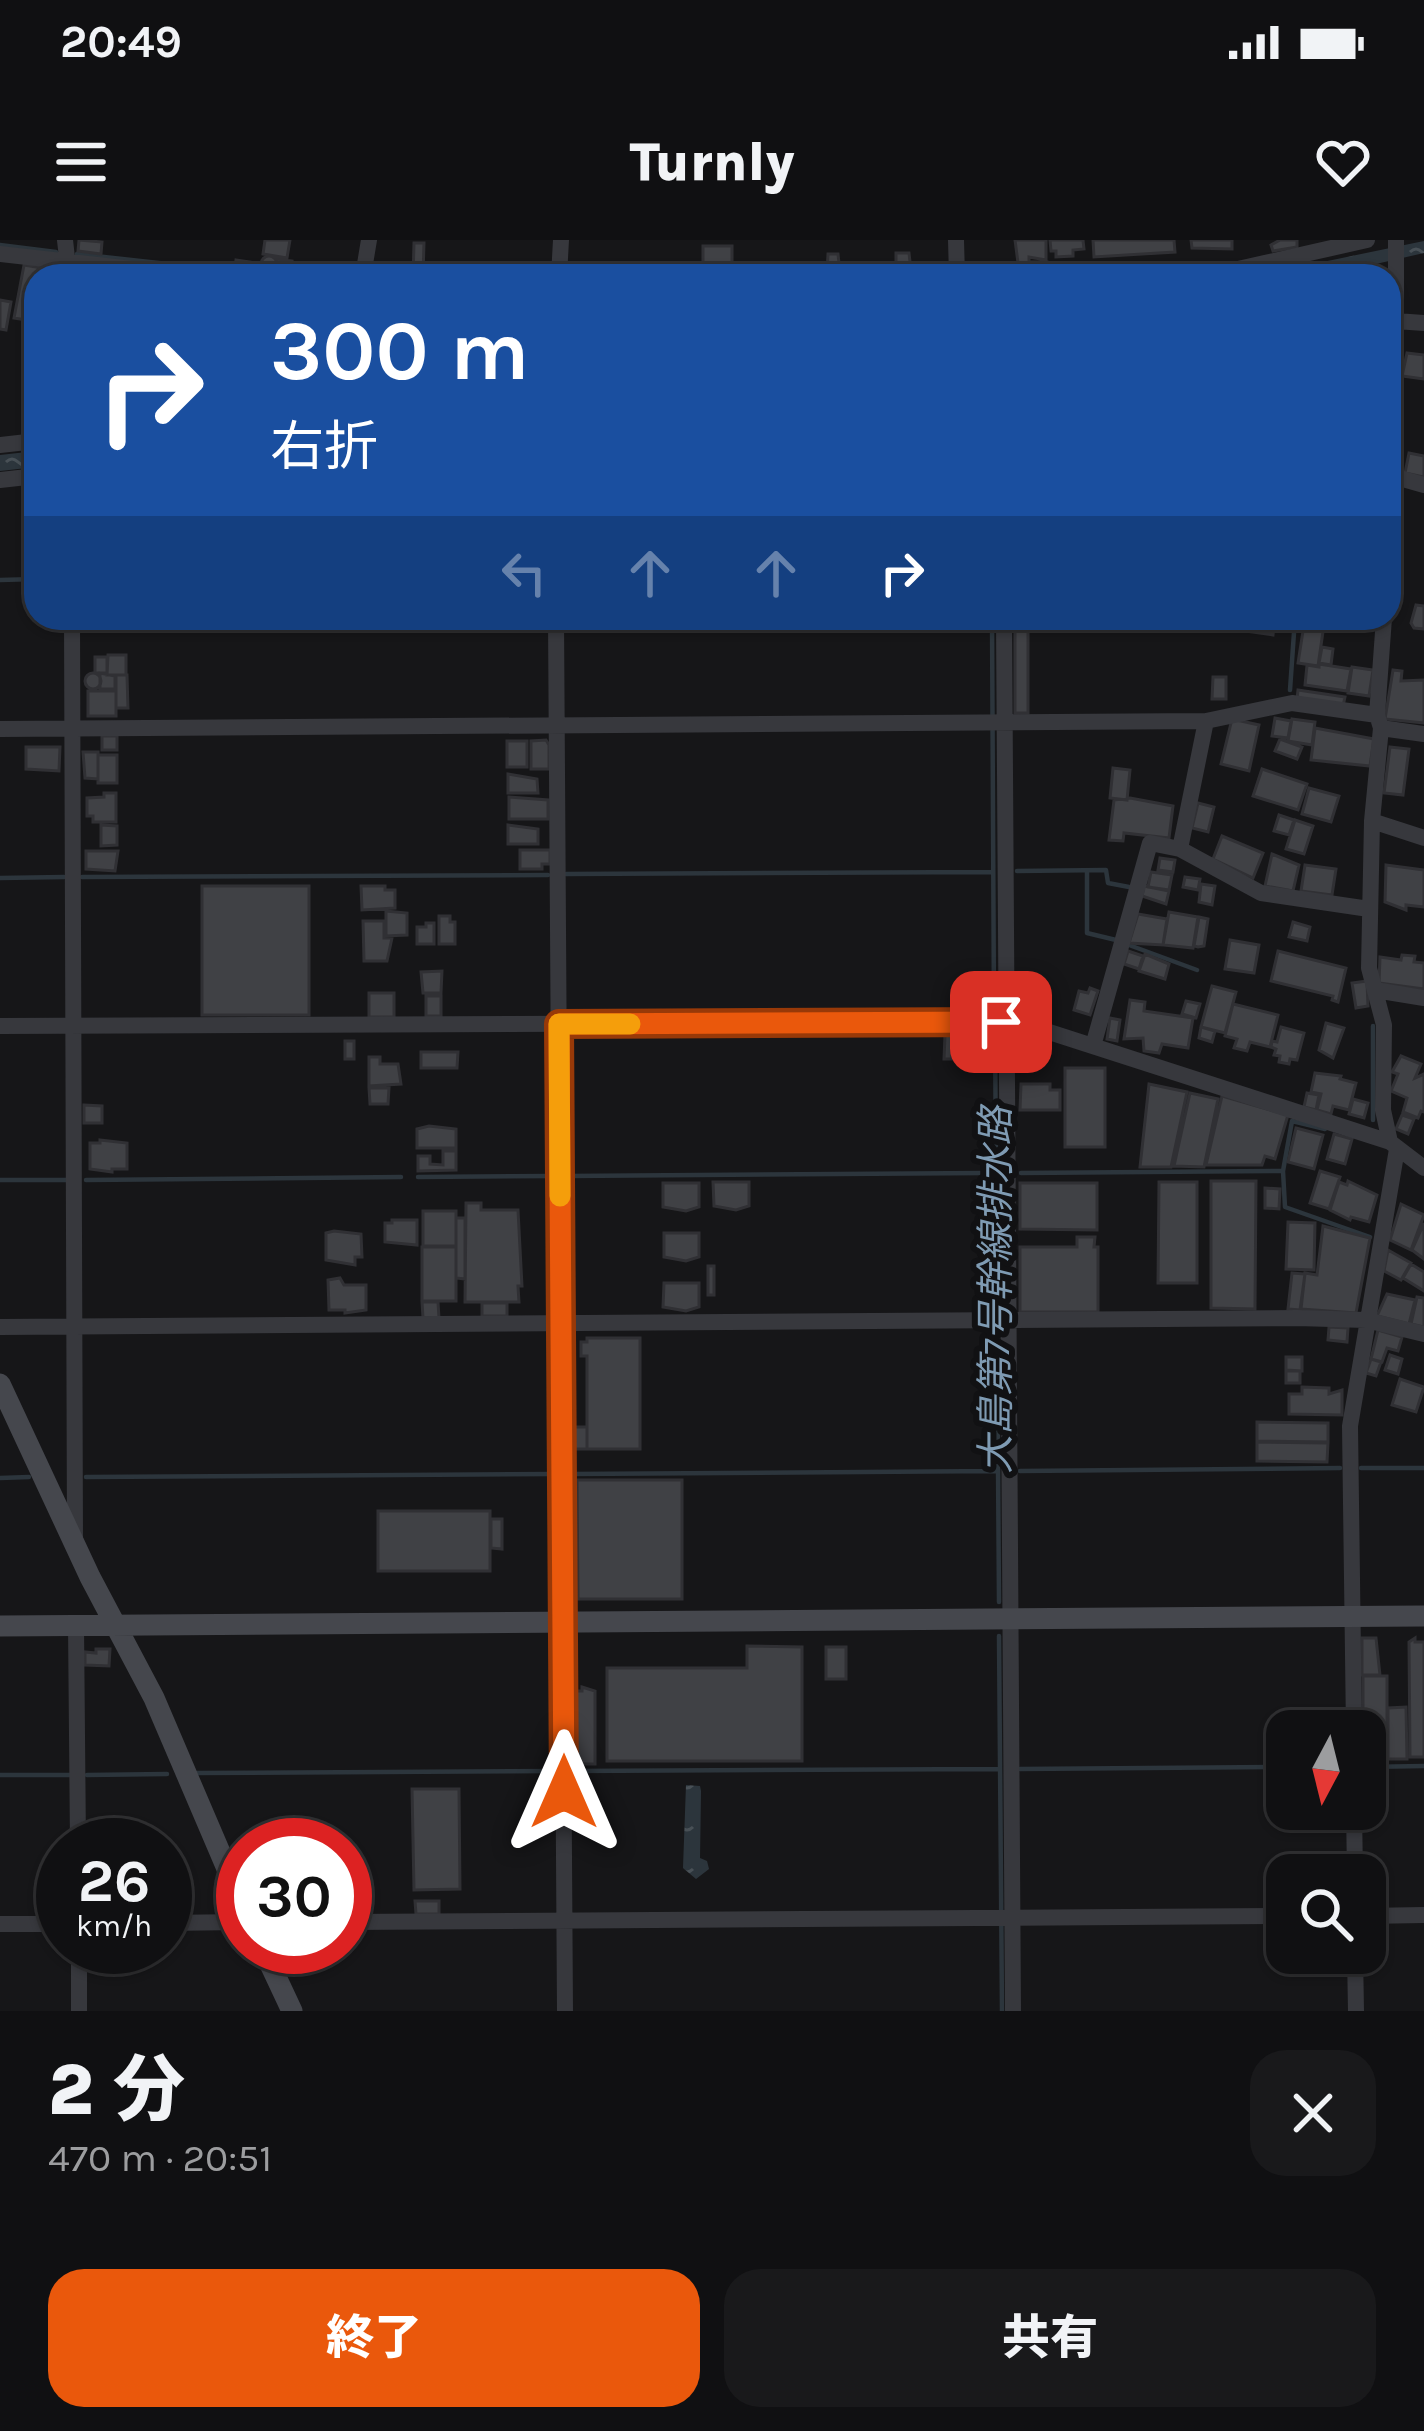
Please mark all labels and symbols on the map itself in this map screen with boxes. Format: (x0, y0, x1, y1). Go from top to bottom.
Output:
pin (950, 971, 1052, 1073)
water label: 大島第7号幹線排水路 (973, 1103, 1019, 1474)
north arrow (1266, 1710, 1386, 1830)
position arrow (501, 1729, 627, 1855)
speed limit sign: 30 (216, 1818, 372, 1974)

